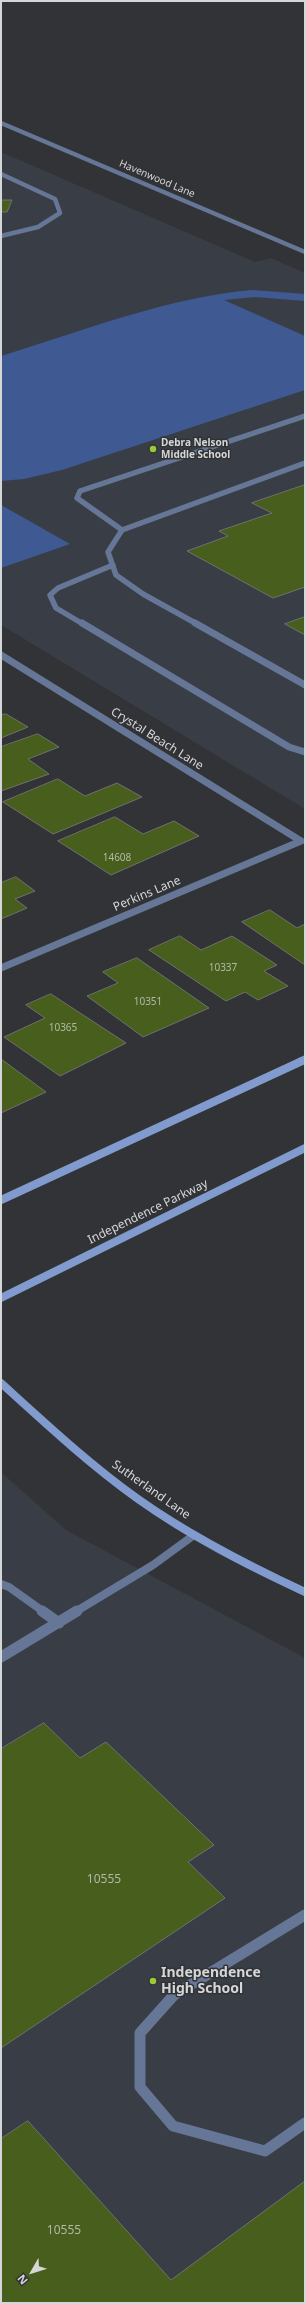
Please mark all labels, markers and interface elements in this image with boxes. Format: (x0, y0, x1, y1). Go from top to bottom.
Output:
street label: Havenwood Lane (117, 158, 197, 200)
place label: Debra Nelson Middle School (161, 437, 230, 460)
marker: Debra Nelson Middle School (148, 444, 158, 454)
street label: Crystal Beach Lane (108, 705, 206, 773)
house number: 14608 (103, 852, 131, 864)
street label: Perkins Lane (111, 873, 183, 915)
house number: 10337 (209, 962, 237, 974)
house number: 10351 (134, 996, 162, 1008)
house number: 10365 (49, 1022, 77, 1034)
street label: Independence Parkway (86, 1177, 210, 1247)
street label: Sutherland Lane (109, 1458, 193, 1522)
house number: 10555 (87, 1873, 121, 1887)
place label: Independence High School (161, 1965, 261, 1998)
marker: Independence High School (148, 1976, 158, 1986)
house number: 10555 (47, 2224, 81, 2238)
north arrow (12, 2252, 52, 2292)
text: N (14, 2272, 31, 2288)

